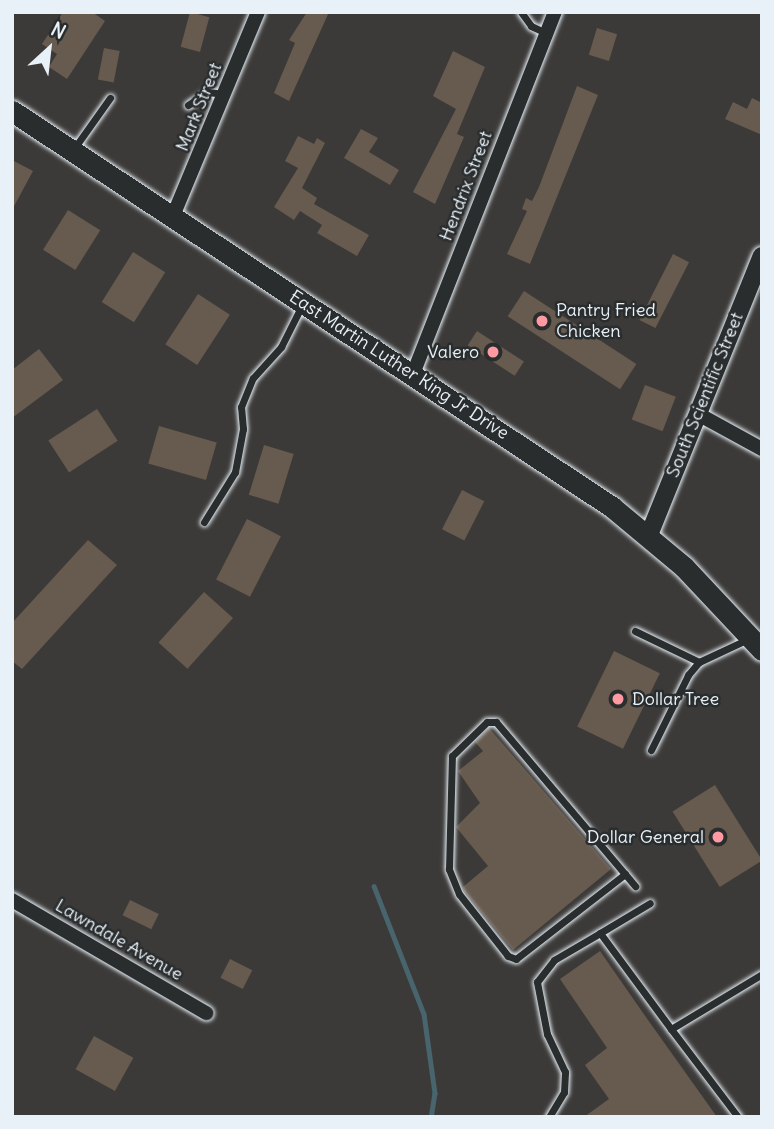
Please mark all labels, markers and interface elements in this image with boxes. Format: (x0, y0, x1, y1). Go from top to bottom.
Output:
north arrow (14, 14, 84, 84)
text: N (47, 17, 70, 44)
street label: Mark Street (171, 60, 227, 154)
street label: Hendrix Street (435, 128, 497, 244)
street label: East Martin Luther King Jr Drive (285, 286, 513, 444)
place label: Pantry Fried Chicken (556, 300, 656, 342)
street label: South Scientific Street (662, 309, 748, 481)
marker: Pantry Fried Chicken (534, 313, 550, 329)
place label: Valero (427, 341, 479, 363)
marker: Valero (485, 344, 501, 360)
place label: Dollar Tree (632, 688, 719, 710)
marker: Dollar Tree (610, 691, 626, 707)
place label: Dollar General (587, 826, 704, 848)
marker: Dollar General (710, 829, 726, 845)
street label: Lawndale Avenue (51, 895, 187, 985)

